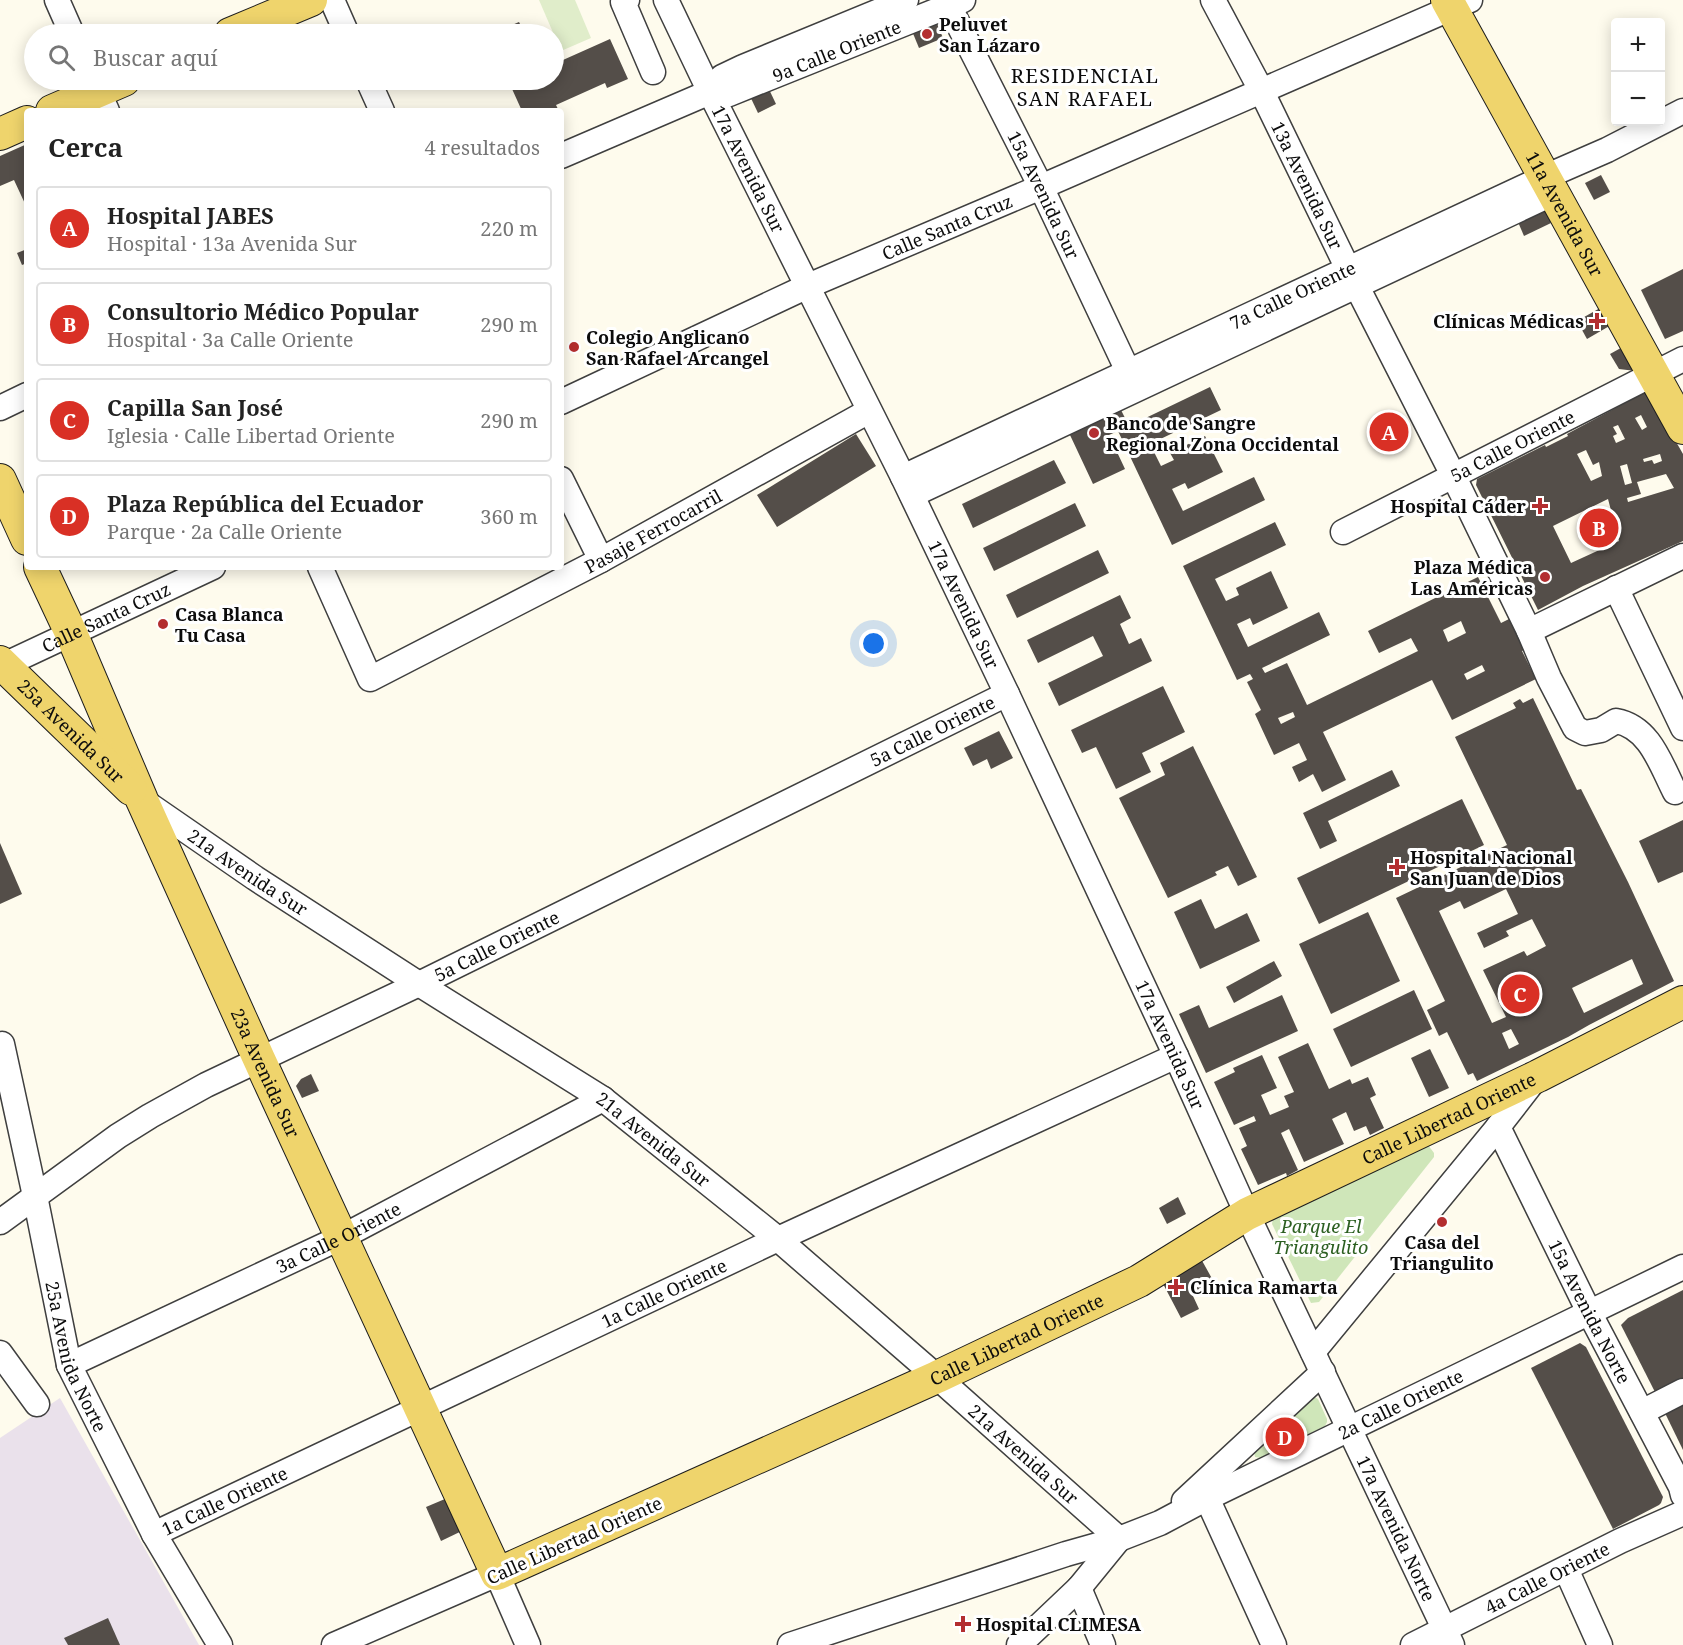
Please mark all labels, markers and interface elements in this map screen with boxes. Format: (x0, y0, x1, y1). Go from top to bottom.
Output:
place label: Peluvet San Lázaro (939, 12, 1040, 57)
street label: 9a Calle Oriente (769, 14, 904, 87)
map controls (1611, 18, 1665, 126)
button: + (1611, 18, 1665, 72)
search box (24, 24, 564, 90)
marker: Peluvet San Lázaro (920, 27, 934, 41)
icon: search (45, 41, 78, 74)
text: Buscar aquí (93, 42, 217, 72)
district label: RESIDENCIAL SAN RAFAEL (1011, 62, 1159, 112)
button: − (1611, 72, 1665, 126)
street label: 17a Avenida Sur (707, 101, 791, 237)
street label: 13a Avenida Sur (1266, 117, 1349, 254)
street label: 15a Avenida Sur (1002, 127, 1085, 263)
text: Cerca (48, 129, 123, 165)
text: 4 resultados (424, 134, 540, 161)
street label: 11a Avenida Sur (1521, 147, 1609, 281)
street label: Calle Santa Cruz (878, 189, 1016, 265)
text: Hospital JABES (107, 200, 274, 230)
text: A (62, 215, 77, 242)
text: 220 m (480, 215, 538, 242)
text: Hospital · 13a Avenida Sur (107, 230, 357, 257)
street label: 7a Calle Oriente (1226, 255, 1359, 335)
text: Consultorio Médico Popular (107, 296, 419, 326)
place label: Clínicas Médicas (1433, 309, 1584, 333)
text: B (63, 311, 76, 338)
text: 290 m (480, 311, 538, 338)
marker: Clínicas Médicas (1588, 312, 1606, 330)
place label: Colegio Anglicano San Rafael Arcangel (586, 325, 770, 370)
text: Hospital · 3a Calle Oriente (107, 326, 353, 353)
marker: Colegio Anglicano San Rafael Arcangel (567, 340, 581, 354)
text: Capilla San José (107, 392, 283, 422)
street label: 5a Calle Oriente (1446, 404, 1579, 487)
text: C (63, 407, 76, 434)
text: 290 m (480, 407, 538, 434)
pin: A (1370, 410, 1408, 454)
place label: Banco de Sangre Regional Zona Occidental (1106, 411, 1339, 456)
text: Iglesia · Calle Libertad Oriente (107, 422, 395, 449)
marker: Banco de Sangre Regional Zona Occidental (1087, 426, 1101, 440)
street label: Pasaje Ferrocarril (580, 483, 726, 579)
text: Plaza República del Ecuador (107, 488, 423, 518)
place label: Hospital Cáder (1390, 494, 1527, 518)
marker: Hospital Cáder (1531, 497, 1549, 515)
text: D (62, 503, 77, 530)
text: 360 m (480, 503, 538, 530)
pin: B (1580, 506, 1618, 550)
text: Parque · 2a Calle Oriente (107, 518, 342, 545)
street label: 17a Avenida Sur (923, 536, 1005, 673)
place label: Plaza Médica Las Américas (1411, 555, 1533, 600)
marker: Plaza Médica Las Américas (1538, 570, 1552, 584)
street label: Calle Santa Cruz (38, 577, 174, 658)
place label: Casa Blanca Tu Casa (175, 602, 284, 647)
marker: Casa Blanca Tu Casa (156, 617, 170, 631)
your location (859, 629, 888, 658)
street label: 25a Avenida Sur (13, 674, 130, 788)
street label: 5a Calle Oriente (866, 690, 999, 772)
street label: 21a Avenida Sur (183, 823, 313, 921)
place label: Hospital Nacional San Juan de Dios (1410, 845, 1573, 890)
marker: Hospital Nacional San Juan de Dios (1388, 858, 1406, 876)
street label: 5a Calle Oriente (430, 905, 563, 987)
pin: C (1500, 972, 1540, 1016)
street label: 17a Avenida Sur (1130, 976, 1211, 1113)
street label: 23a Avenida Sur (226, 1004, 306, 1142)
street label: Calle Libertad Oriente (1358, 1067, 1540, 1170)
street label: 21a Avenida Sur (592, 1086, 716, 1193)
street label: 3a Calle Oriente (272, 1196, 405, 1278)
park label: Parque El Triangulito (1274, 1214, 1368, 1259)
marker: Casa del Triangulito (1435, 1215, 1449, 1229)
place label: Casa del Triangulito (1390, 1230, 1494, 1275)
street label: 15a Avenida Norte (1543, 1235, 1636, 1388)
street label: 1a Calle Oriente (597, 1253, 731, 1333)
place label: Clínica Ramarta (1190, 1275, 1338, 1299)
marker: Clínica Ramarta (1167, 1278, 1185, 1296)
street label: 25a Avenida Norte (40, 1279, 113, 1436)
street label: Calle Libertad Oriente (926, 1288, 1107, 1391)
street label: 2a Calle Oriente (1334, 1364, 1467, 1445)
street label: 21a Avenida Sur (963, 1399, 1084, 1510)
pin: D (1266, 1414, 1304, 1460)
street label: 17a Avenida Norte (1352, 1452, 1441, 1605)
street label: 1a Calle Oriente (158, 1461, 291, 1541)
street label: Calle Libertad Oriente (482, 1490, 666, 1590)
street label: 4a Calle Oriente (1481, 1536, 1613, 1619)
place label: Hospital CLIMESA (976, 1612, 1141, 1636)
marker: Hospital CLIMESA (954, 1615, 972, 1633)

